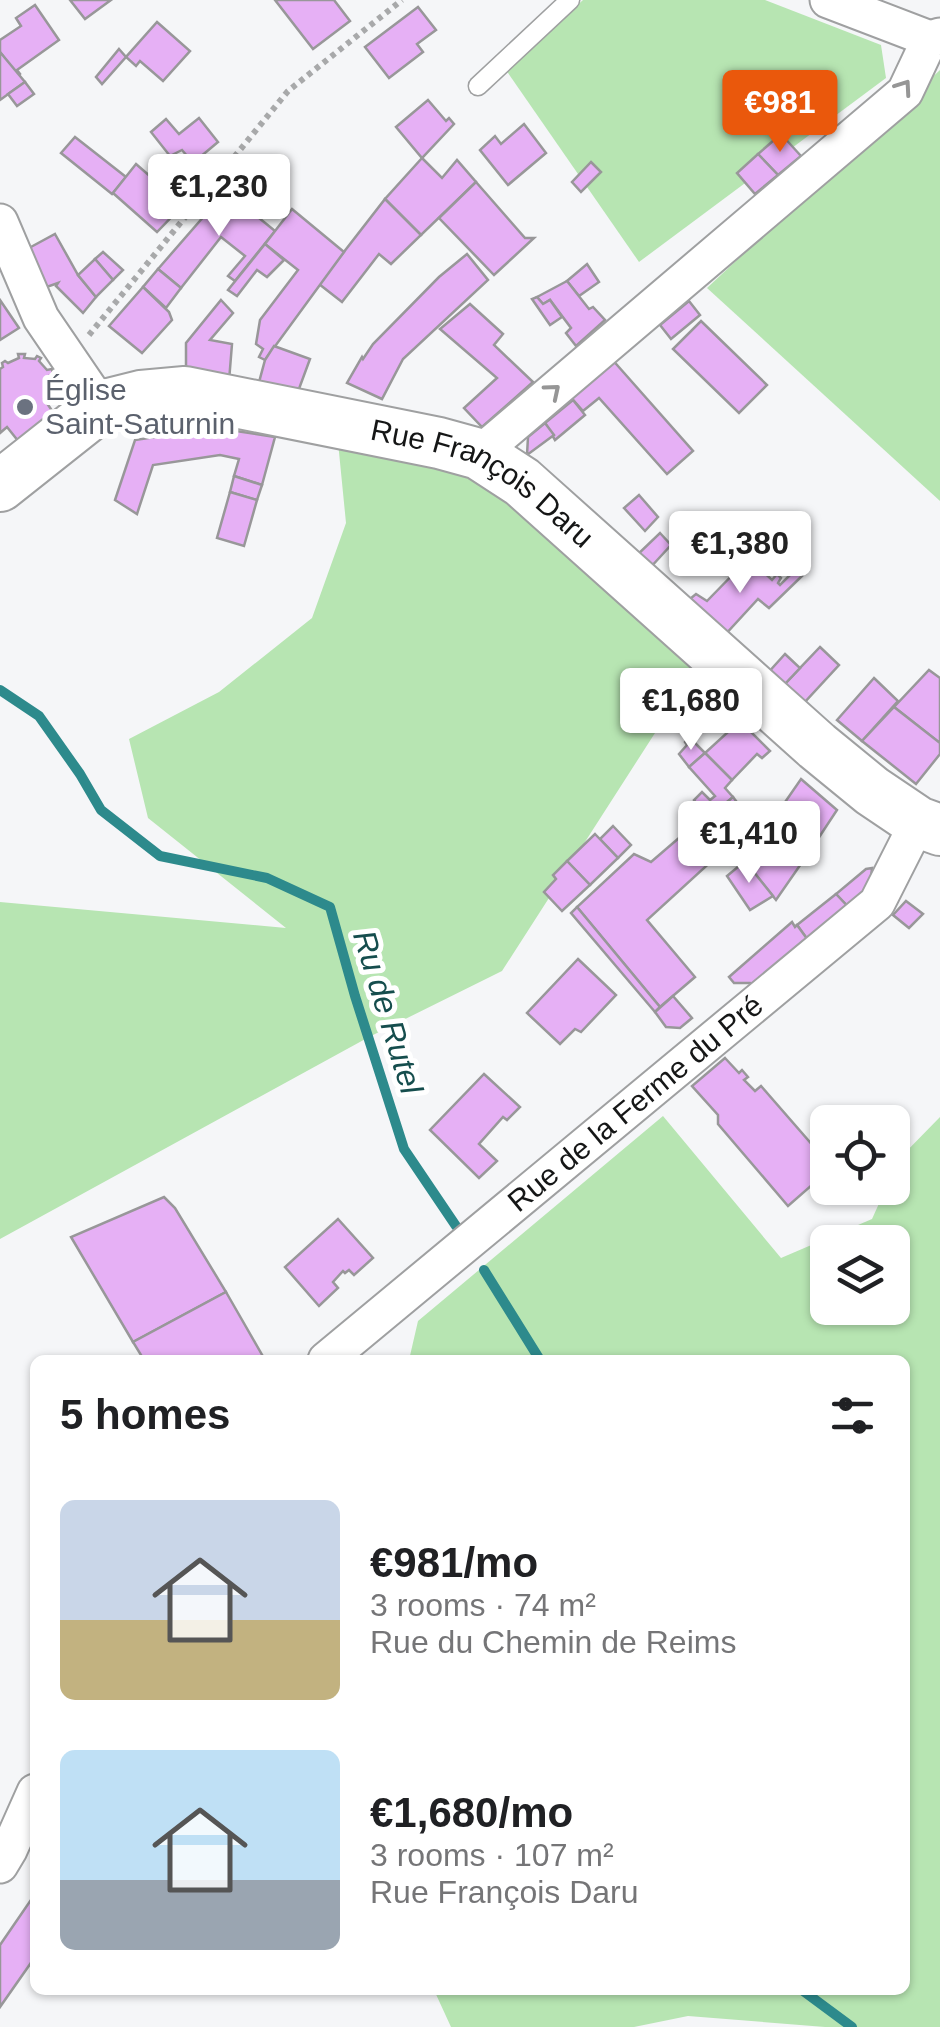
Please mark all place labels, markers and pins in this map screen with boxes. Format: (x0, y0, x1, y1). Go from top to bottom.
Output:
pin: €981 (721, 70, 839, 155)
pin: €1,230 (138, 154, 300, 239)
place label: Église Saint-Saturnin (45, 373, 235, 440)
marker: Église Saint-Saturnin (14, 396, 36, 418)
pin: €1,380 (659, 511, 821, 596)
pin: €1,680 (610, 668, 772, 753)
pin: €1,410 (668, 801, 830, 886)

